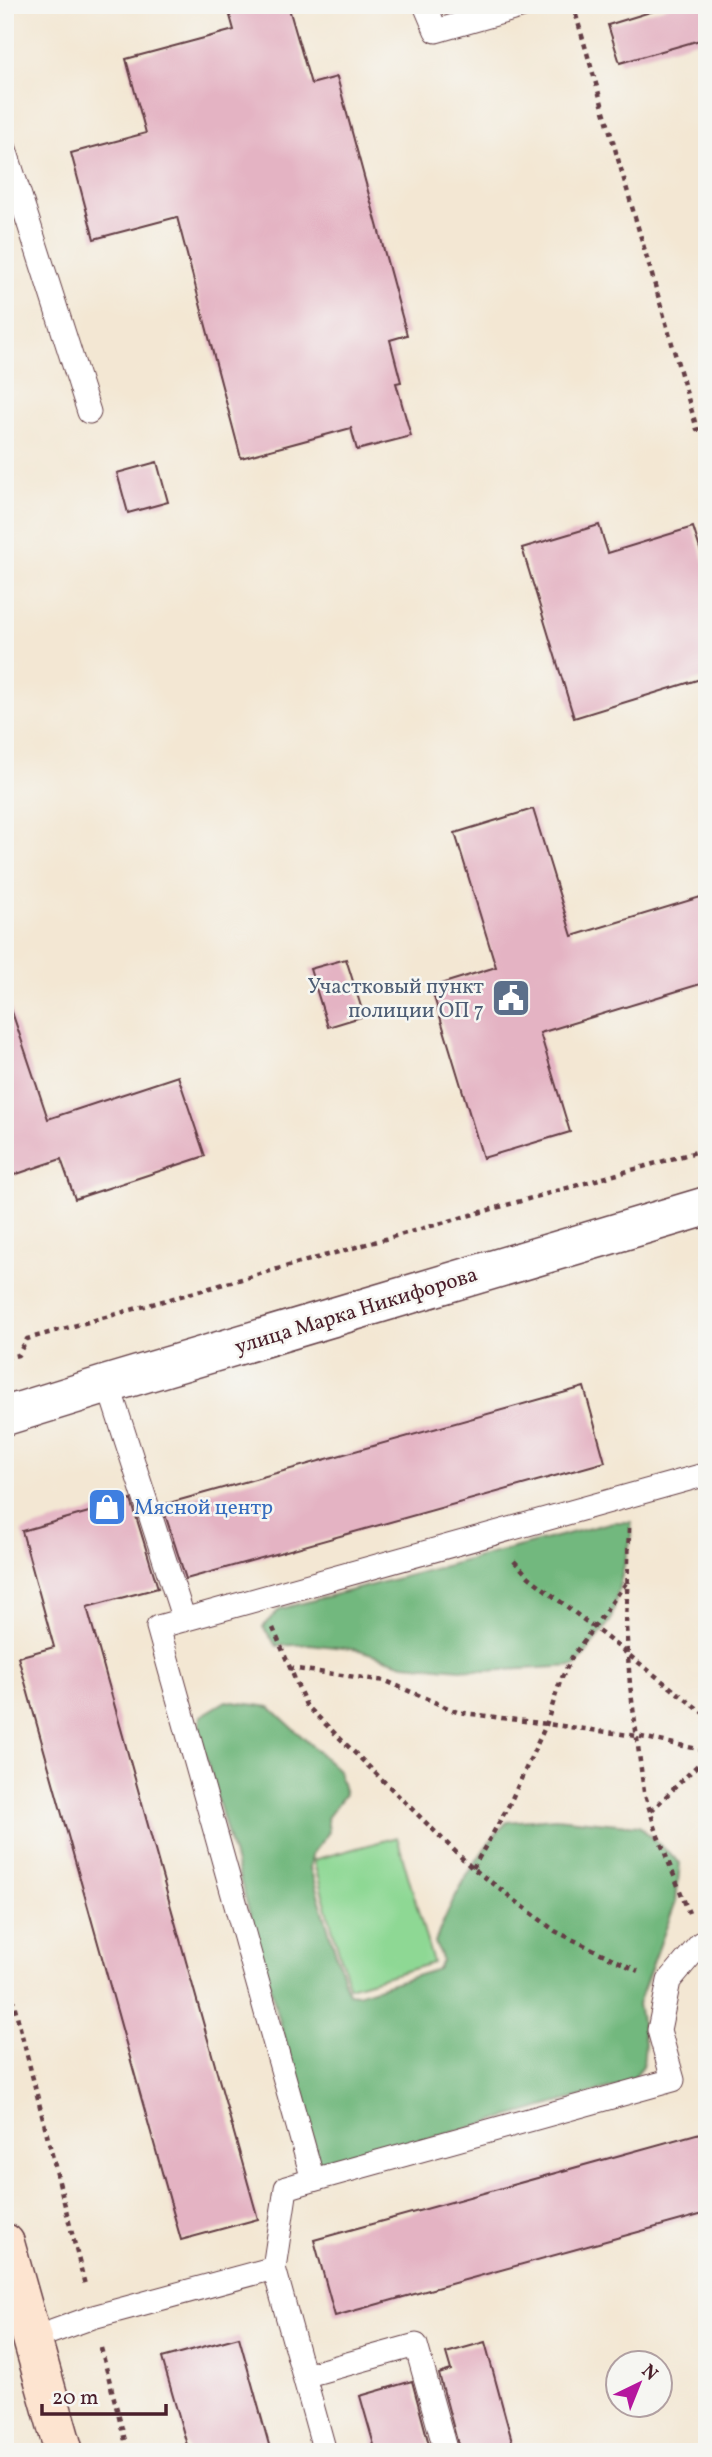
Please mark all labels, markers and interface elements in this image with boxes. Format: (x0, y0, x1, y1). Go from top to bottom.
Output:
place label: Участковый пункт полиции ОП 7 (307, 973, 484, 1026)
public building icon: Участковый пункт полиции ОП 7 (490, 977, 532, 1019)
street label: улица Марка Никифорова (231, 1261, 482, 1362)
shop icon: Мясной центр (86, 1486, 128, 1528)
place label: Мясной центр (134, 1494, 273, 1523)
north arrow (604, 2348, 674, 2418)
text: N (635, 2359, 663, 2387)
scale bar (42, 2373, 166, 2417)
text: 20 m (52, 2384, 98, 2413)

